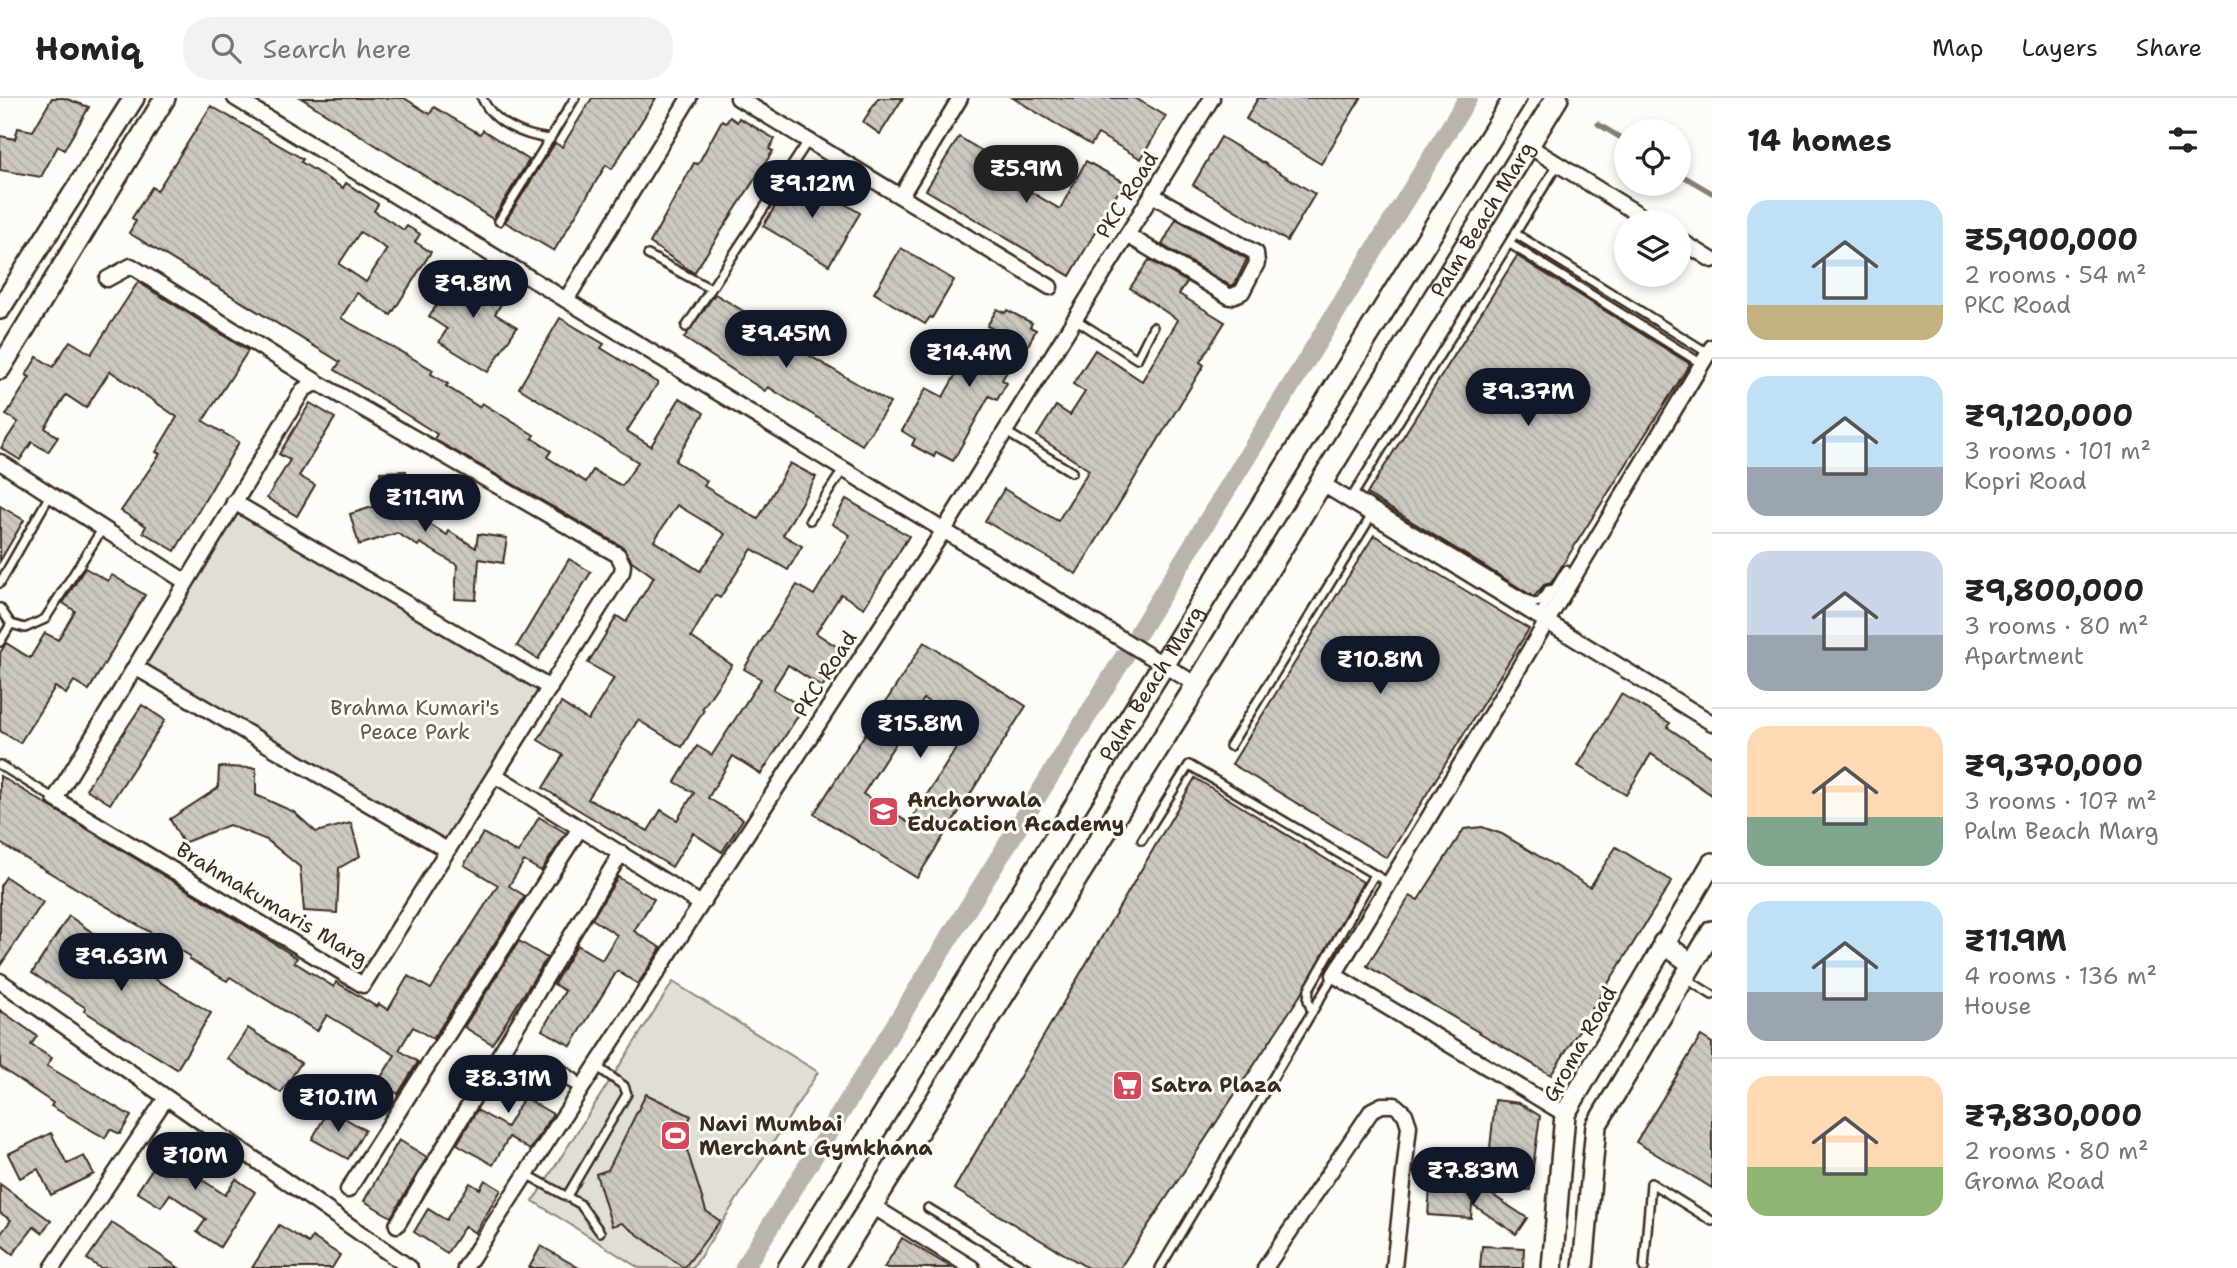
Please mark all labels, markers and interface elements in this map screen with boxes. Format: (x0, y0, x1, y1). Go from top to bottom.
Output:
search box (183, 17, 673, 80)
text: Homiq (35, 26, 141, 71)
icon: search (207, 29, 245, 67)
text: Search here (263, 31, 411, 66)
text: Map (1932, 32, 1983, 64)
text: Layers (2021, 32, 2098, 64)
text: Share (2136, 32, 2202, 64)
map controls (1614, 119, 1691, 287)
button: locate (1614, 119, 1691, 196)
text: 14 homes (1747, 120, 1892, 161)
icon: filters (2164, 121, 2202, 159)
street label: Palm Beach Marg (1424, 136, 1541, 303)
pin: ₹5.9M (977, 146, 1075, 205)
street label: PKC Road (1089, 146, 1165, 244)
text: ₹5.9M (989, 153, 1063, 183)
pin: ₹9.12M (755, 160, 869, 220)
text: ₹9.12M (769, 168, 855, 198)
button: layers (1614, 210, 1691, 287)
text: ₹5,900,000 (1964, 219, 2138, 260)
icon: home (1803, 228, 1887, 312)
pin: ₹9.8M (424, 260, 522, 320)
text: 2 rooms · 54 m² (1964, 260, 2147, 290)
text: ₹9.8M (434, 268, 512, 298)
text: PKC Road (1964, 290, 2071, 320)
pin: ₹9.45M (729, 310, 843, 370)
text: ₹9.45M (741, 318, 831, 348)
pin: ₹14.4M (912, 330, 1026, 389)
text: ₹14.4M (926, 337, 1012, 367)
pin: ₹9.37M (1471, 368, 1585, 428)
text: ₹9.37M (1482, 376, 1574, 406)
text: ₹9,120,000 (1964, 395, 2133, 436)
icon: home (1803, 404, 1887, 488)
text: 3 rooms · 101 m² (1964, 436, 2151, 466)
text: Kopri Road (1964, 466, 2087, 496)
pin: ₹11.9M (368, 474, 482, 534)
text: ₹11.9M (386, 482, 464, 512)
text: ₹9,800,000 (1964, 570, 2144, 611)
icon: home (1803, 579, 1887, 663)
street label: Palm Beach Marg (1093, 600, 1211, 766)
text: 3 rooms · 80 m² (1964, 611, 2149, 641)
street label: PKC Road (787, 625, 863, 723)
pin: ₹10.8M (1323, 636, 1437, 696)
text: Apartment (1964, 641, 2084, 671)
text: ₹10.8M (1337, 644, 1423, 674)
park label: Brahma Kumari's Peace Park (330, 694, 500, 746)
pin: ₹15.8M (863, 700, 977, 760)
text: ₹15.8M (877, 708, 963, 738)
text: ₹9,370,000 (1964, 745, 2143, 786)
icon: home (1803, 754, 1887, 838)
place label: Anchorwala Education Academy (907, 786, 1124, 838)
text: 3 rooms · 107 m² (1964, 786, 2157, 816)
school or university icon: Anchorwala Education Academy (867, 795, 901, 829)
text: Palm Beach Marg (1964, 816, 2159, 846)
street label: Brahmakumaris Marg (171, 836, 373, 972)
text: ₹11.9M (1964, 920, 2067, 961)
icon: home (1803, 929, 1887, 1013)
pin: ₹9.63M (64, 934, 178, 993)
text: ₹9.63M (74, 941, 168, 971)
text: 4 rooms · 136 m² (1964, 961, 2157, 991)
street label: Groma Road (1537, 981, 1623, 1107)
text: House (1964, 991, 2032, 1021)
pin: ₹8.31M (451, 1056, 565, 1115)
text: ₹8.31M (465, 1063, 551, 1093)
supermarket icon: Satra Plaza (1111, 1068, 1145, 1102)
place label: Satra Plaza (1151, 1071, 1282, 1099)
pin: ₹10.1M (281, 1074, 395, 1134)
text: ₹10.1M (298, 1082, 378, 1112)
text: ₹7,830,000 (1964, 1095, 2142, 1136)
icon: home (1803, 1104, 1887, 1188)
place label: Navi Mumbai Merchant Gymkhana (699, 1110, 933, 1162)
sports icon: Navi Mumbai Merchant Gymkhana (659, 1119, 693, 1153)
pin: ₹10M (154, 1132, 236, 1192)
text: 2 rooms · 80 m² (1964, 1136, 2149, 1166)
text: ₹10M (162, 1140, 228, 1170)
pin: ₹7.83M (1416, 1148, 1530, 1207)
text: ₹7.83M (1427, 1155, 1519, 1185)
text: Groma Road (1964, 1166, 2105, 1196)

